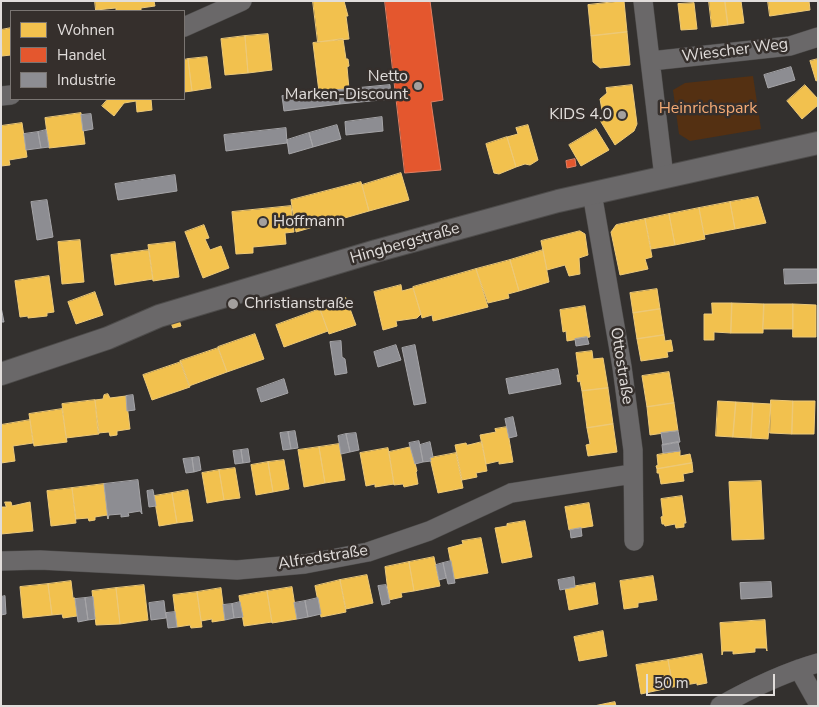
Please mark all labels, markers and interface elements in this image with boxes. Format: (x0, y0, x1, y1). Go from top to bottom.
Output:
legend (10, 10, 185, 100)
text: Wohnen (57, 20, 115, 40)
street label: Wiescher Weg (681, 35, 789, 67)
text: Handel (57, 45, 106, 65)
place label: Netto Marken-Discount (285, 67, 408, 105)
text: Industrie (57, 70, 116, 90)
marker: Netto Marken-Discount (412, 80, 424, 92)
park label: Heinrichspark (659, 99, 757, 119)
place label: KIDS 4.0 (549, 105, 612, 125)
marker: KIDS 4.0 (616, 109, 628, 121)
place label: Hoffmann (273, 212, 345, 232)
marker: Hoffmann (257, 216, 269, 228)
street label: Hingbergstraße (348, 219, 462, 269)
place label: Christianstraße (244, 294, 353, 314)
marker: Christianstraße (226, 297, 240, 311)
street label: Ottostraße (605, 326, 637, 406)
street label: Alfredstraße (277, 541, 369, 575)
scale bar (649, 664, 778, 696)
text: 50 m (654, 673, 689, 693)

